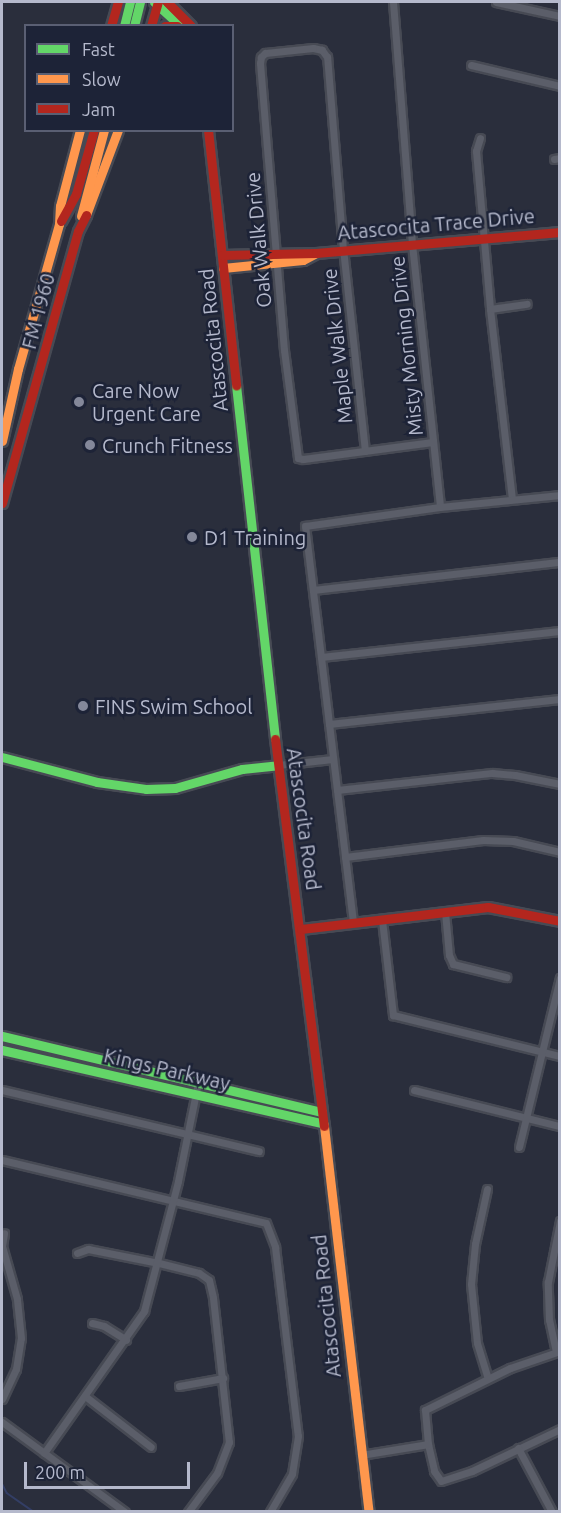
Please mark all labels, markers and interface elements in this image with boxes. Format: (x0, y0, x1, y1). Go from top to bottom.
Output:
legend (24, 24, 234, 132)
text: Fast (82, 39, 115, 59)
text: Slow (82, 69, 121, 89)
text: Jam (82, 99, 116, 119)
street label: Oak Walk Drive (240, 171, 276, 309)
street label: Atascocita Trace Drive (336, 203, 536, 245)
street label: Misty Morning Drive (385, 255, 427, 437)
street label: Atascocita Road (194, 267, 232, 413)
street label: Maple Walk Drive (317, 267, 357, 425)
street label: FM 1960 (16, 270, 60, 352)
place label: Care Now Urgent Care (92, 378, 201, 425)
marker: Care Now Urgent Care (70, 393, 88, 411)
place label: Crunch Fitness (102, 433, 233, 457)
marker: Crunch Fitness (83, 438, 97, 452)
place label: D1 Training (204, 525, 306, 549)
marker: D1 Training (185, 530, 199, 544)
place label: FINS Swim School (95, 694, 252, 718)
marker: FINS Swim School (76, 699, 90, 713)
street label: Atascocita Road (282, 746, 326, 892)
street label: Kings Parkway (102, 1043, 232, 1095)
street label: Atascocita Road (307, 1233, 345, 1379)
scale bar (27, 1450, 194, 1488)
text: 200 m (35, 1462, 85, 1482)

